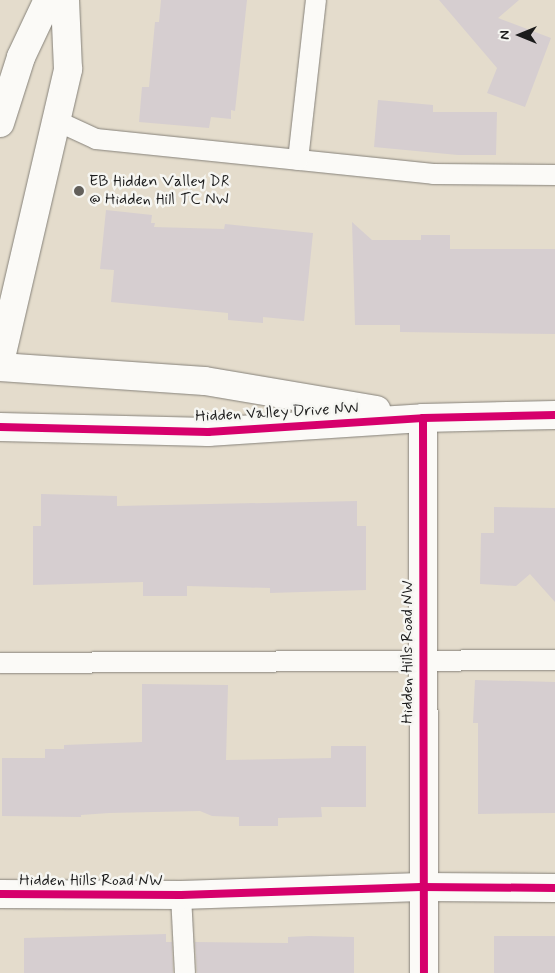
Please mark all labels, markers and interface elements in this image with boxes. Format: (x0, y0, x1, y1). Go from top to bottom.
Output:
north arrow (495, 10, 545, 60)
text: N (496, 30, 514, 40)
place label: EB Hidden Valley DR @ Hidden Hill TC NW (89, 172, 227, 210)
marker: EB Hidden Valley DR @ Hidden Hill TC NW (73, 185, 85, 197)
street label: Hidden Valley Drive NW (198, 399, 356, 427)
street label: Hidden Hills Road NW (398, 581, 418, 723)
street label: Hidden Hills Road NW (20, 871, 162, 891)

